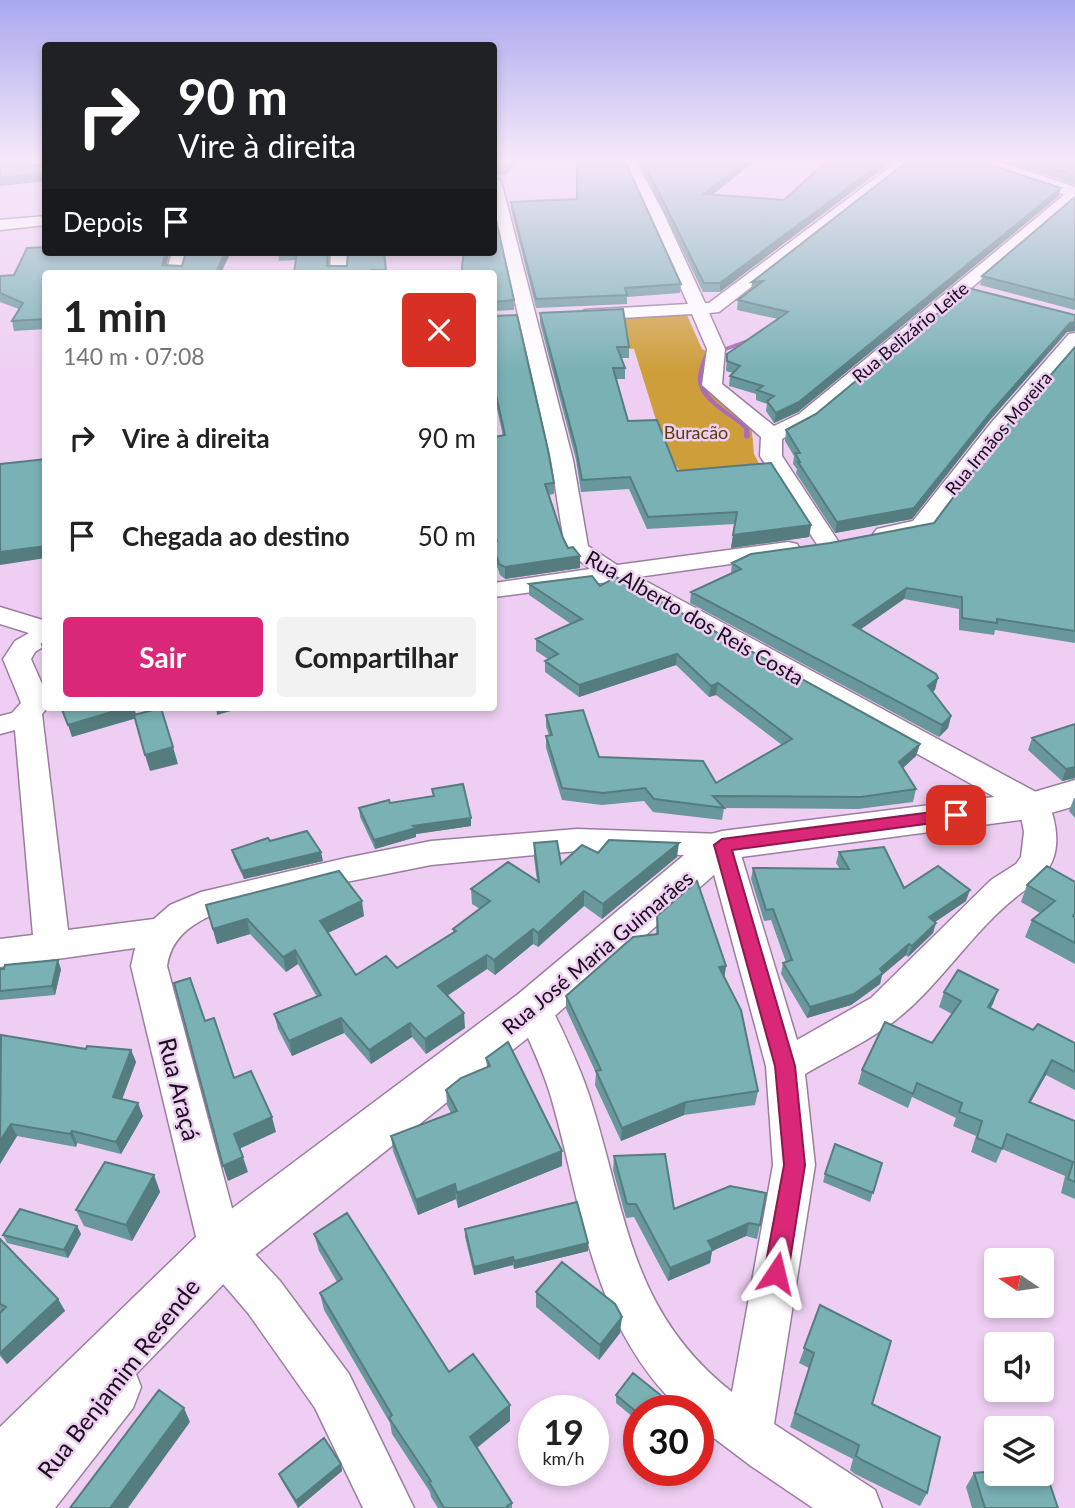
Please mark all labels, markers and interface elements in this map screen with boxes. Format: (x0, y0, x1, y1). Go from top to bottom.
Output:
text: 90 m (178, 67, 288, 125)
icon: right (63, 70, 154, 161)
text: Vire à direita (178, 126, 356, 165)
icon: arrive (157, 203, 195, 241)
text: Depois (63, 206, 143, 238)
street label: Rua Belizário Leite (847, 277, 973, 387)
text: 1 min (63, 291, 167, 341)
button: close (402, 293, 476, 367)
text: 140 m · 07:08 (63, 342, 205, 370)
street label: Rua Irmãos Moreira (940, 367, 1056, 499)
icon: right (63, 419, 101, 457)
park label: Buracão (664, 421, 728, 443)
text: Vire à direita (122, 422, 270, 454)
text: 90 m (418, 422, 476, 454)
icon: arrive (63, 517, 101, 555)
text: Chegada ao destino (122, 520, 350, 552)
text: 50 m (418, 520, 476, 552)
street label: Rua Alberto dos Reis Costa (581, 544, 809, 690)
button: Sair (63, 617, 263, 697)
button: Compartilhar (277, 617, 476, 697)
pin (926, 785, 986, 845)
icon: arrive (937, 796, 975, 834)
street label: Rua José Maria Guimarães (496, 865, 698, 1039)
street label: Rua Araçá (153, 1034, 207, 1144)
position arrow (739, 1236, 813, 1310)
north arrow (984, 1248, 1054, 1318)
map controls (984, 1248, 1054, 1486)
street label: Rua Benjamim Resende (31, 1272, 205, 1484)
button: sound (984, 1332, 1054, 1402)
speed limit sign: 30 (623, 1395, 714, 1486)
text: 19 (543, 1410, 584, 1452)
button: layers (984, 1416, 1054, 1486)
text: km/h (542, 1447, 585, 1469)

